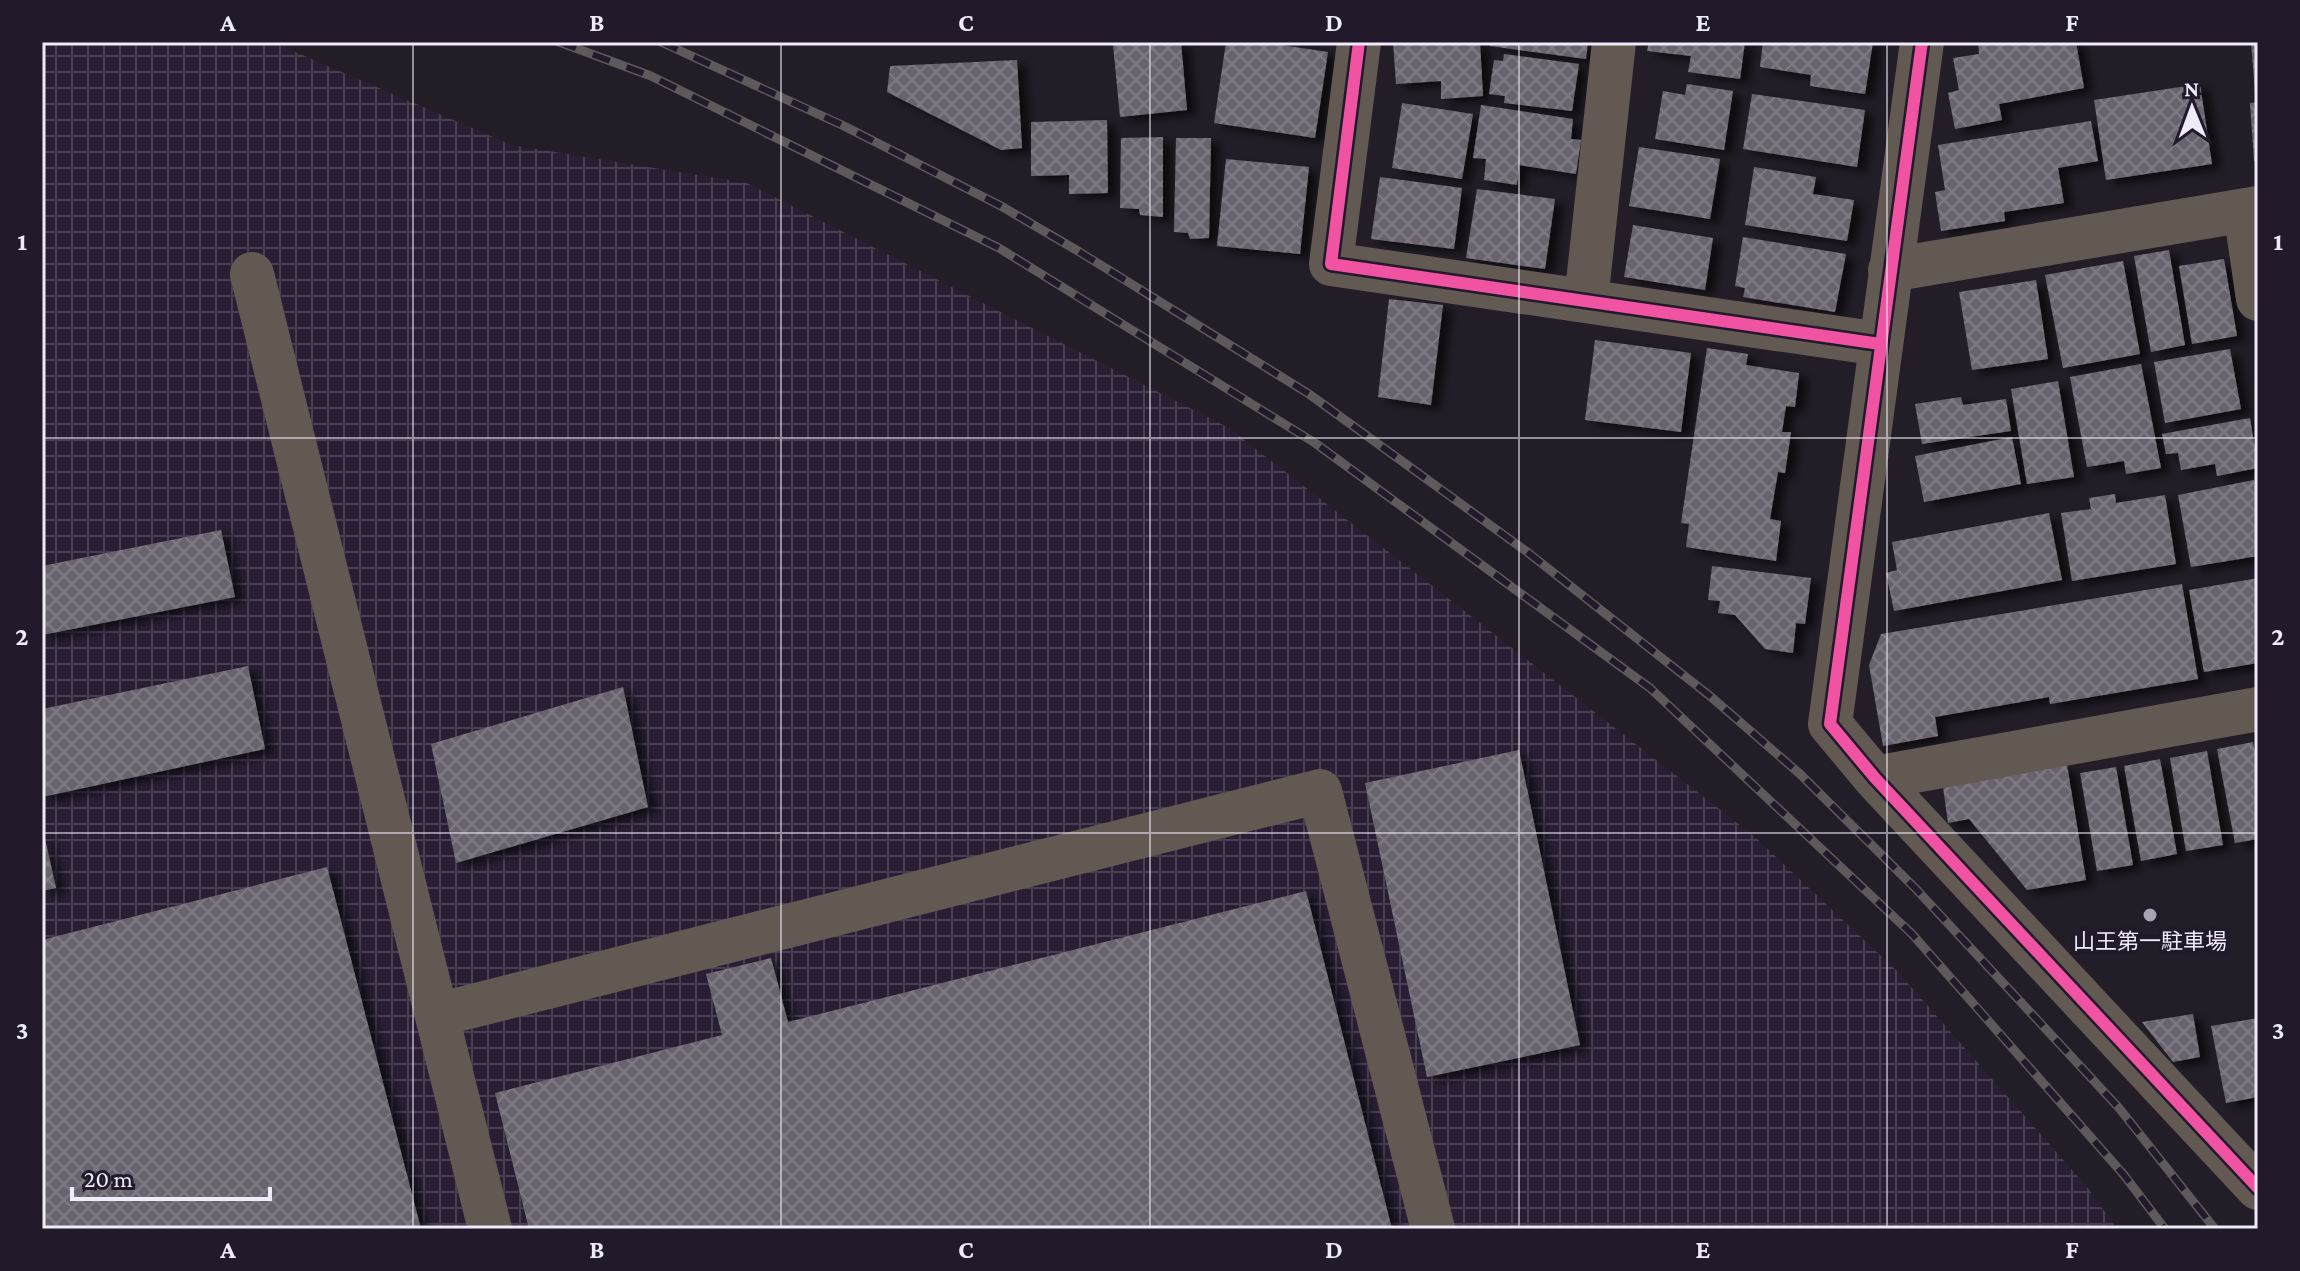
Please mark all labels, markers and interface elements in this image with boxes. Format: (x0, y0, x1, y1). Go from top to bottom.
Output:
text: A (219, 8, 236, 37)
text: B (589, 8, 605, 37)
text: C (958, 8, 974, 37)
text: D (1325, 8, 1343, 37)
text: E (1696, 8, 1711, 37)
text: F (2065, 8, 2079, 37)
north arrow (2152, 68, 2232, 148)
text: N (2184, 76, 2199, 101)
text: 1 (17, 227, 27, 256)
text: 1 (2273, 227, 2283, 256)
text: 2 (15, 622, 29, 651)
text: 2 (2271, 622, 2285, 651)
marker: 山王第一駐車場 (2141, 906, 2159, 924)
place label: 山王第一駐車場 (2073, 929, 2227, 954)
text: 3 (16, 1016, 28, 1045)
text: 3 (2272, 1016, 2284, 1045)
scale bar (72, 1151, 270, 1201)
text: 20 m (84, 1165, 133, 1192)
text: A (219, 1235, 236, 1264)
text: B (589, 1235, 605, 1264)
text: C (958, 1235, 974, 1264)
text: D (1325, 1235, 1343, 1264)
text: E (1696, 1235, 1711, 1264)
text: F (2065, 1235, 2079, 1264)

